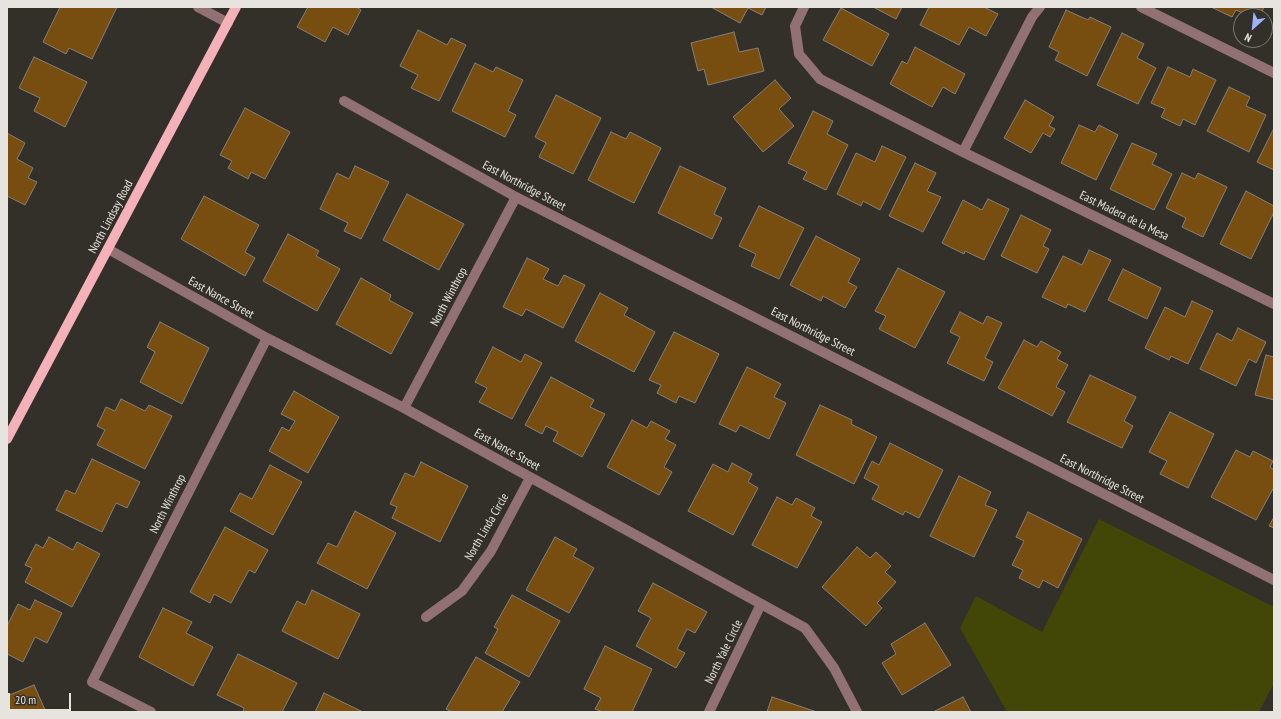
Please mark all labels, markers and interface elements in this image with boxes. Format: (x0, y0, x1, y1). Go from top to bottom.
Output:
north arrow (1233, 8, 1273, 48)
text: N (1242, 30, 1254, 45)
street label: East Northridge Street (480, 158, 568, 214)
street label: North Lindsay Road (86, 178, 136, 256)
street label: East Madera de la Mesa (1077, 188, 1171, 244)
street label: North Winthrop (427, 265, 471, 329)
street label: East Nance Street (186, 274, 256, 322)
street label: East Northridge Street (769, 305, 857, 359)
street label: East Nance Street (472, 426, 542, 474)
street label: East Northridge Street (1058, 452, 1146, 506)
street label: North Winthrop (147, 472, 189, 536)
street label: North Linda Circle (462, 491, 512, 563)
street label: North Yale Circle (702, 618, 746, 686)
scale bar (10, 685, 73, 711)
text: 20 m (15, 692, 36, 707)

